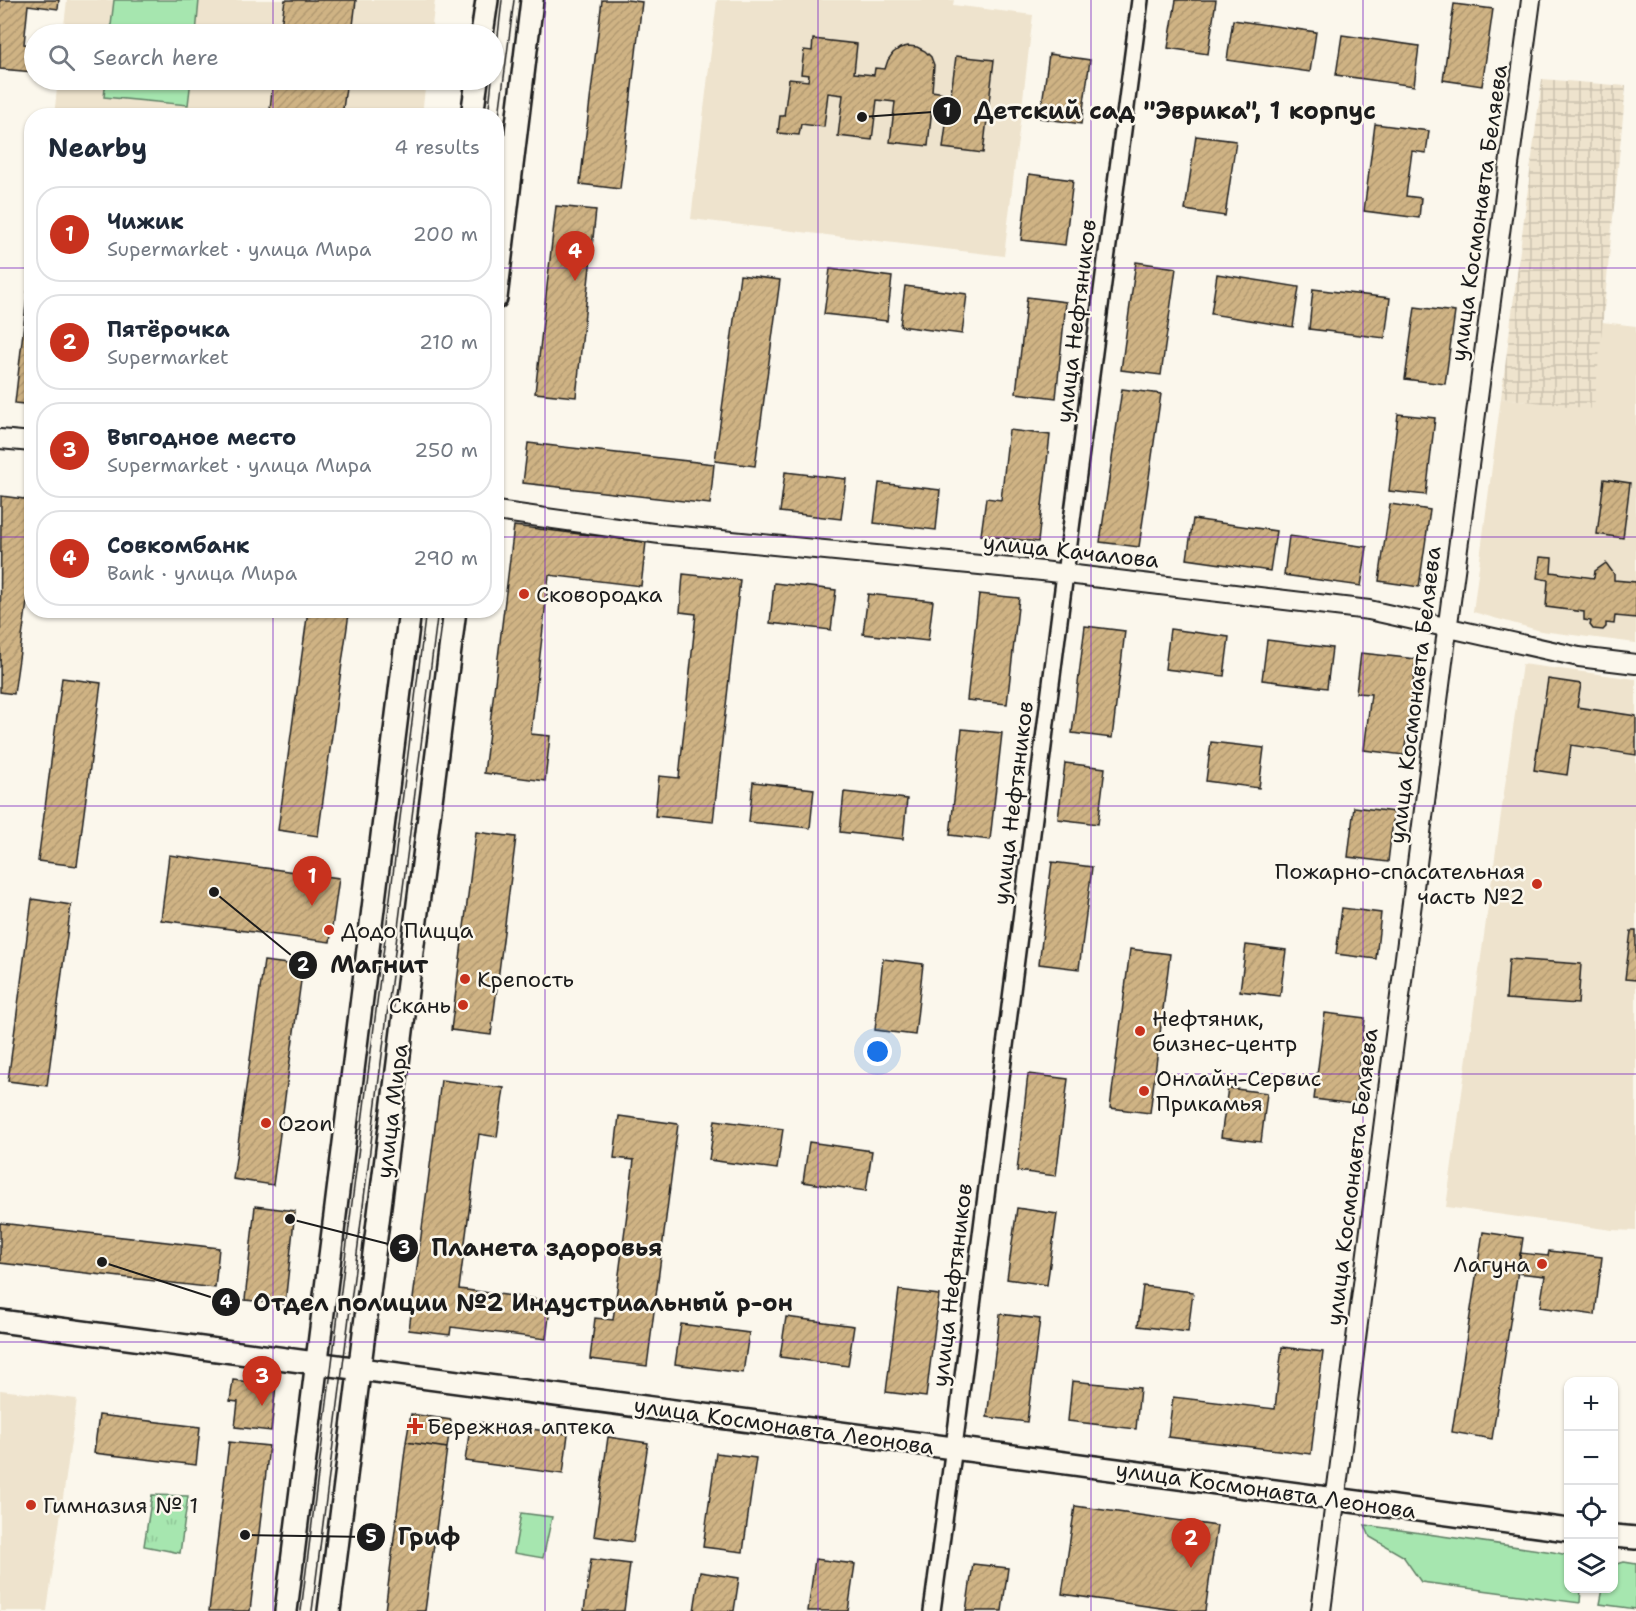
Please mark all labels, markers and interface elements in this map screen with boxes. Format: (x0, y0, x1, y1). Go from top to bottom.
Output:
search box (24, 24, 504, 90)
icon: search (45, 41, 78, 74)
text: Search here (93, 43, 219, 72)
street label: улица Космонавта Беляева (1444, 62, 1514, 363)
callout: Детский сад "Эврика", 1 корпус (932, 90, 1387, 132)
text: Детский сад "Эврика", 1 корпус (974, 95, 1376, 127)
text: 1 (943, 99, 951, 123)
text: Nearby (48, 130, 147, 165)
text: 4 results (394, 134, 480, 160)
text: Чижик (107, 207, 184, 236)
street label: улица Нефтяников (1049, 217, 1103, 425)
text: 1 (65, 221, 74, 247)
text: 200 m (413, 221, 478, 247)
pin: 4 (556, 232, 594, 281)
text: Supermarket · улица Мира (107, 236, 371, 262)
text: Пятёрочка (107, 315, 230, 344)
text: 2 (63, 329, 77, 355)
text: 210 m (419, 329, 478, 355)
text: Supermarket (107, 344, 229, 370)
text: Выгодное место (107, 423, 296, 452)
text: 3 (63, 437, 77, 463)
text: 250 m (414, 437, 478, 463)
text: Supermarket · улица Мира (107, 452, 371, 478)
street label: улица Качалова (981, 527, 1161, 575)
text: Совкомбанк (107, 531, 250, 560)
street label: улица Космонавта Беляева (1382, 544, 1448, 845)
text: 4 (63, 545, 77, 571)
text: 290 m (413, 545, 478, 571)
text: Bank · улица Мира (107, 560, 297, 586)
place label: Сковородка (536, 580, 663, 609)
marker: Сковородка (517, 587, 531, 601)
street label: улица Нефтяников (986, 699, 1040, 907)
pin: 1 (292, 856, 332, 906)
place label: Пожарно-спасательная часть №2 (1275, 857, 1525, 911)
marker: Пожарно-спасательная часть №2 (1530, 877, 1544, 891)
place label: Додо Пицца (341, 916, 474, 945)
marker: Додо Пицца (322, 923, 336, 937)
callout: Магнит (288, 944, 440, 986)
text: Магнит (330, 949, 429, 981)
text: 2 (297, 953, 310, 977)
place label: Крепость (477, 965, 574, 994)
marker: Крепость (458, 972, 472, 986)
place label: Скань (389, 991, 451, 1020)
marker: Скань (456, 998, 470, 1012)
place label: Нефтяник, бизнес-центр (1152, 1004, 1297, 1058)
marker: Нефтяник, бизнес-центр (1133, 1024, 1147, 1038)
street label: улица Космонавта Беляева (1319, 1026, 1385, 1327)
your location (863, 1037, 892, 1066)
street label: улица Мира (369, 1042, 415, 1180)
place label: Онлайн-Сервис Прикамья (1156, 1064, 1322, 1118)
marker: Онлайн-Сервис Прикамья (1137, 1084, 1151, 1098)
place label: Ozon (278, 1109, 333, 1138)
marker: Ozon (259, 1116, 273, 1130)
street label: улица Нефтяников (925, 1181, 979, 1389)
callout: Планета здоровья (389, 1227, 674, 1269)
text: Планета здоровья (432, 1232, 662, 1264)
text: 3 (398, 1236, 410, 1260)
place label: Лагуна (1453, 1250, 1530, 1279)
marker: Лагуна (1535, 1257, 1549, 1271)
callout: Отдел полиции №2 Индустриальный р-он (211, 1281, 805, 1323)
text: Отдел полиции №2 Индустриальный р-он (253, 1287, 793, 1319)
text: 4 (220, 1290, 233, 1314)
pin: 3 (242, 1356, 282, 1406)
map controls (1564, 1377, 1618, 1593)
button: + (1564, 1377, 1618, 1431)
street label: улица Космонавта Леонова (632, 1391, 936, 1461)
place label: Бережная аптека (427, 1412, 615, 1441)
marker: Бережная аптека (408, 1419, 422, 1433)
button: − (1564, 1431, 1618, 1485)
street label: улица Космонавта Леонова (1114, 1455, 1418, 1525)
button: locate (1564, 1485, 1618, 1539)
place label: Гимназия № 1 (43, 1491, 198, 1520)
marker: Гимназия № 1 (24, 1498, 38, 1512)
callout: Гриф (356, 1516, 472, 1558)
pin: 2 (1172, 1518, 1210, 1568)
text: Гриф (398, 1521, 460, 1553)
text: 5 (365, 1525, 377, 1549)
button: layers (1564, 1539, 1618, 1593)

